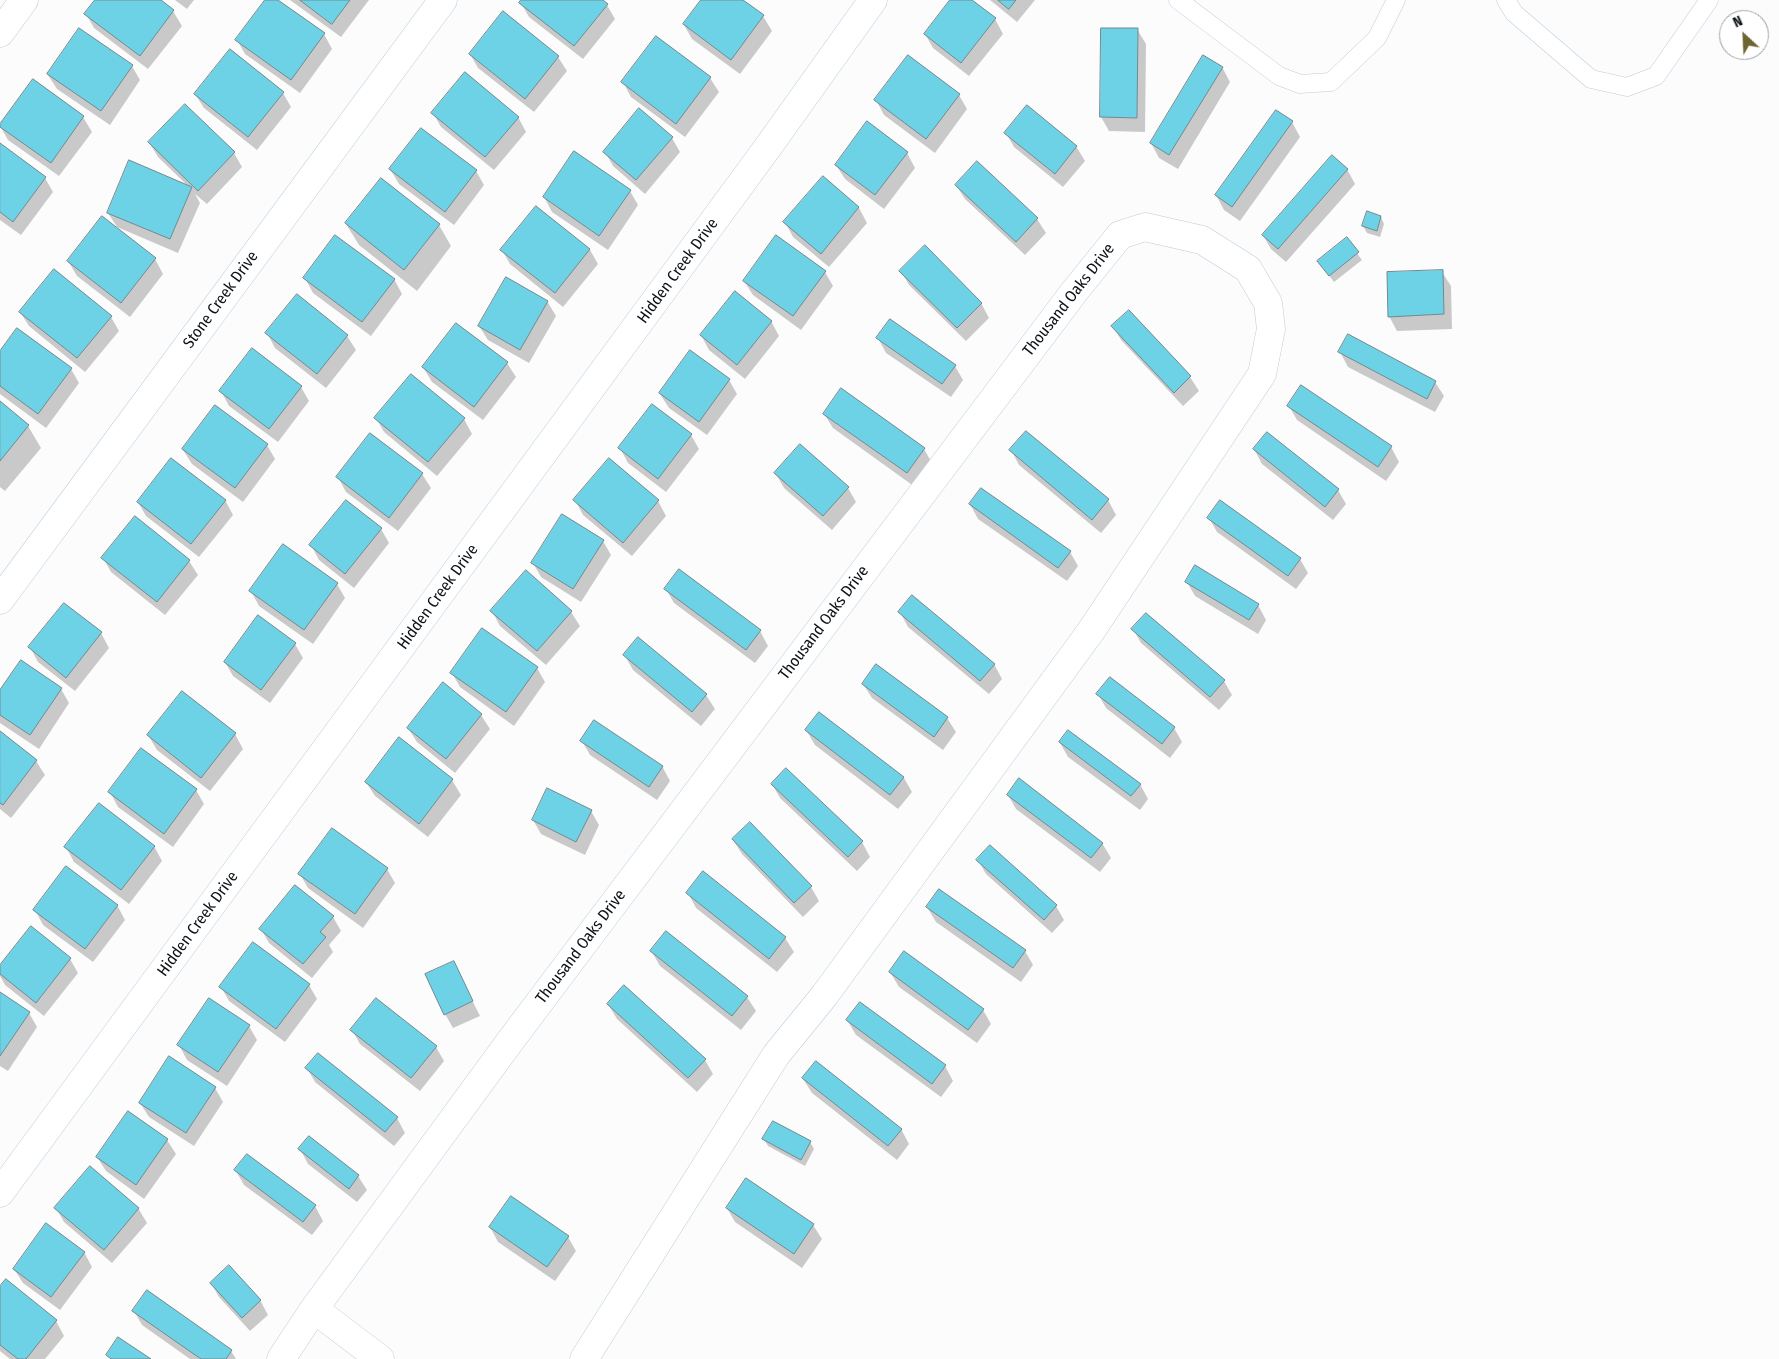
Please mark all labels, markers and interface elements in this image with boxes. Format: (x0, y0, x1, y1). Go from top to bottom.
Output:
north arrow (1719, 10, 1769, 60)
text: N (1730, 12, 1745, 31)
street label: Hidden Creek Drive (634, 215, 722, 327)
street label: Thousand Oaks Drive (1019, 240, 1119, 360)
street label: Stone Creek Drive (179, 248, 263, 352)
street label: Hidden Creek Drive (394, 541, 482, 653)
street label: Thousand Oaks Drive (775, 562, 873, 684)
street label: Hidden Creek Drive (154, 868, 242, 980)
street label: Thousand Oaks Drive (532, 886, 630, 1008)

